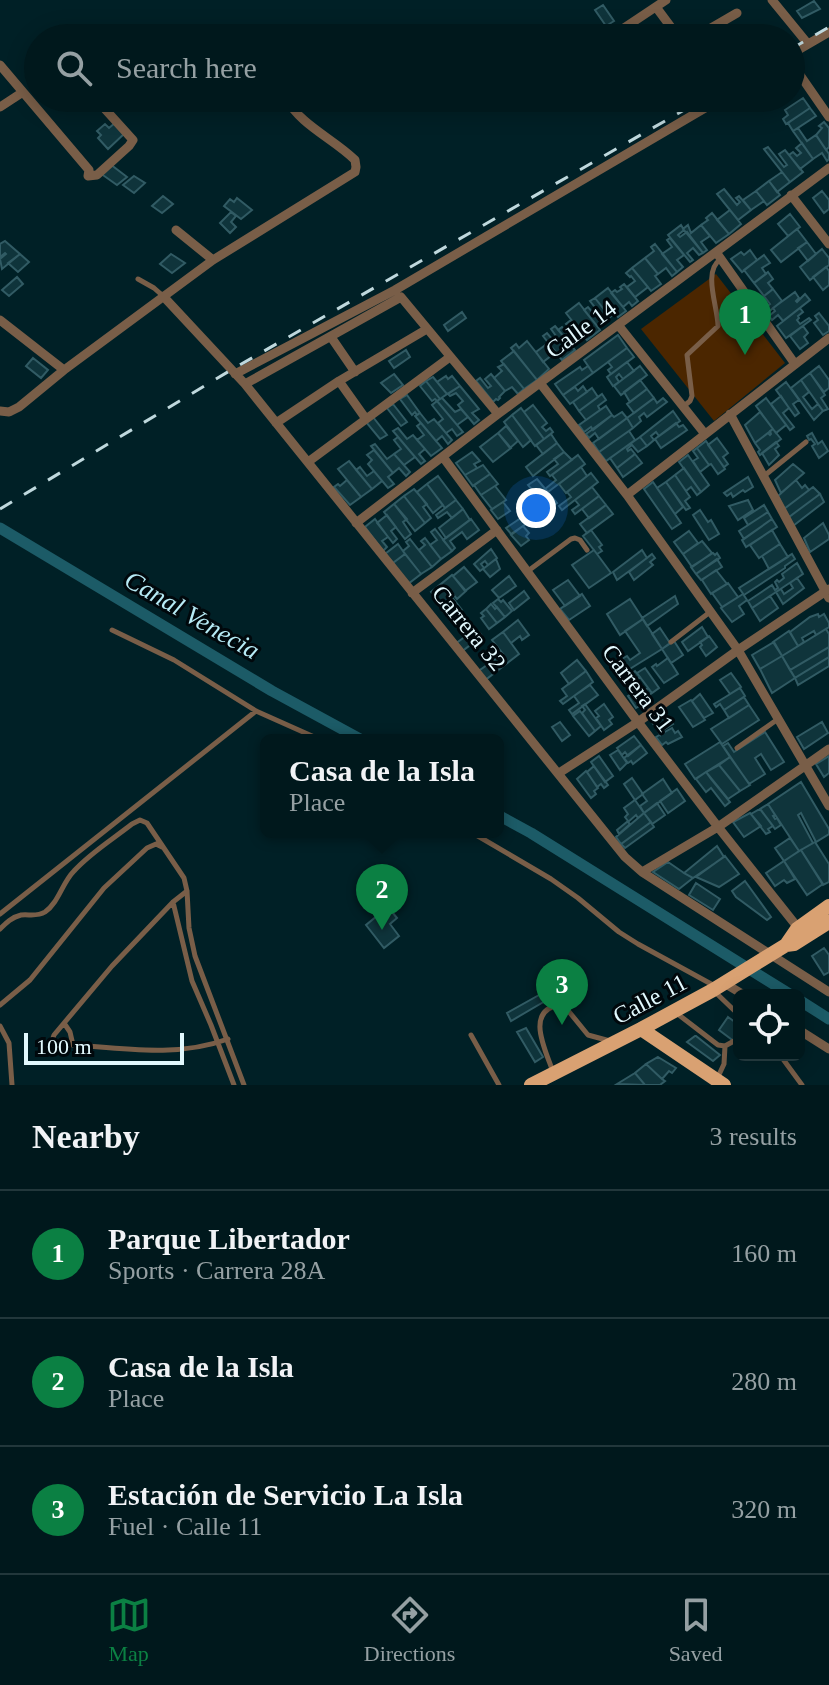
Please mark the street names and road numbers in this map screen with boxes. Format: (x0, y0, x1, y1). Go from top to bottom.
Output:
street label: Calle 14 (541, 295, 621, 363)
street label: Carrera 32 (427, 580, 511, 676)
street label: Carrera 31 (597, 639, 679, 737)
street label: Calle 11 (609, 969, 691, 1029)

